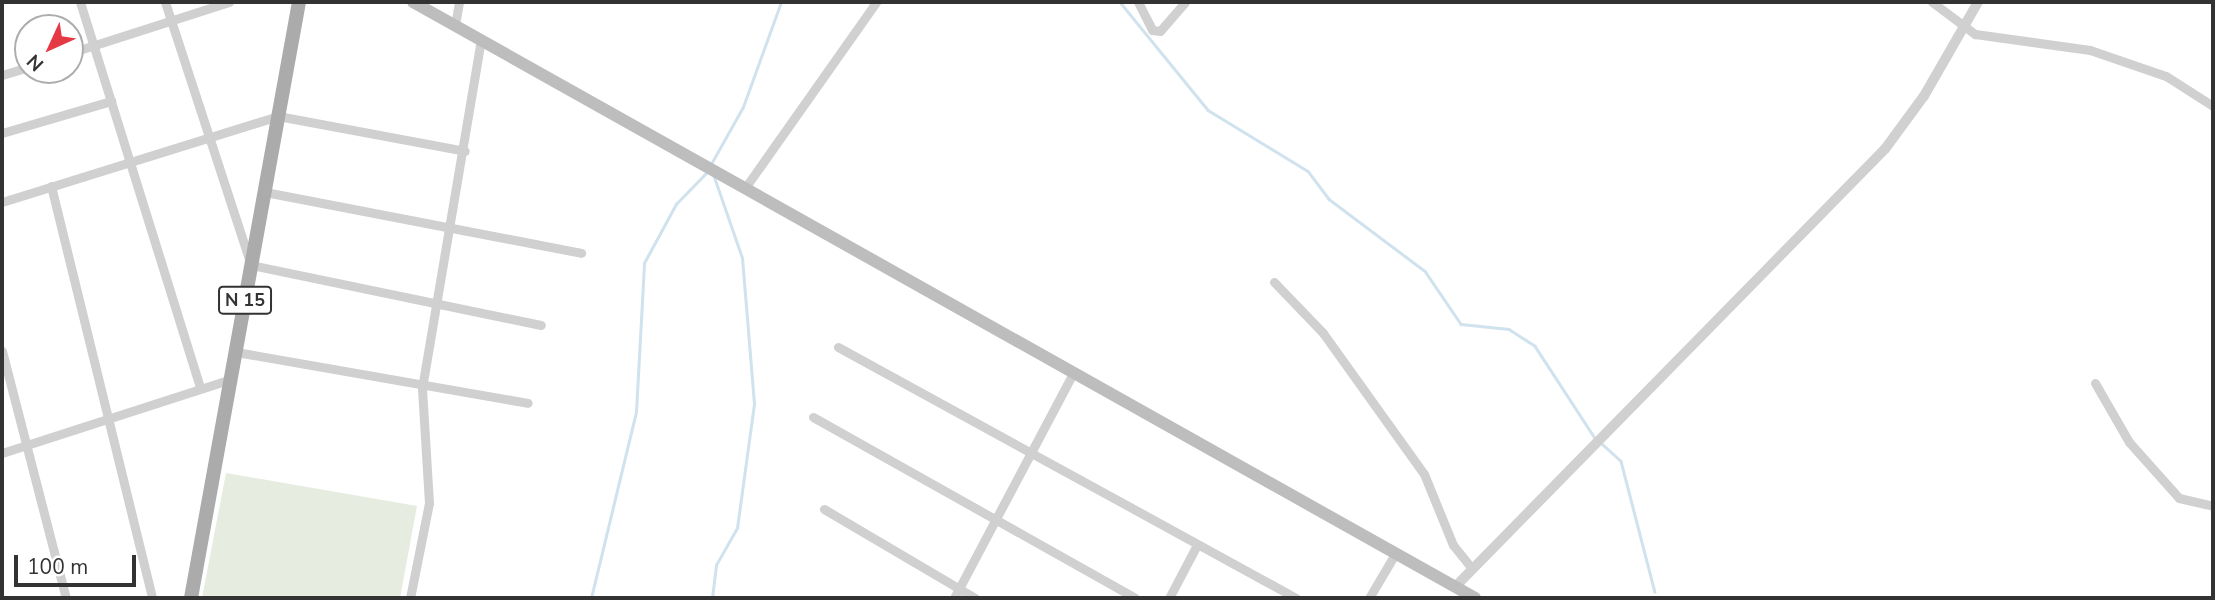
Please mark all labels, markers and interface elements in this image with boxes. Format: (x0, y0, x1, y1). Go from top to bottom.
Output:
north arrow (14, 14, 84, 84)
text: N (21, 48, 50, 77)
road number: N 15 (217, 286, 273, 314)
scale bar (18, 540, 140, 584)
text: 100 m (27, 553, 88, 581)

